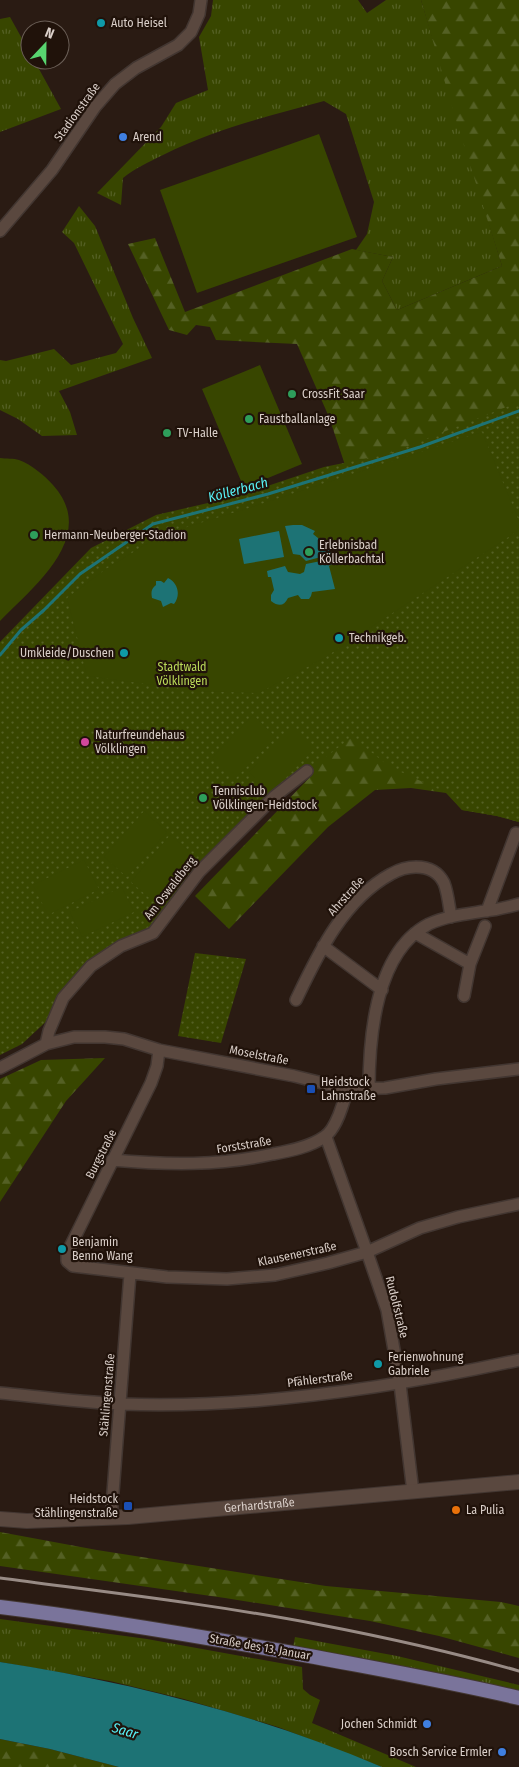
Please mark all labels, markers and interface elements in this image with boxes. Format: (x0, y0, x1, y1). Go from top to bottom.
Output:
place label: Auto Heisel (111, 16, 167, 30)
marker: Auto Heisel (95, 17, 107, 29)
north arrow (20, 20, 70, 70)
text: N (43, 24, 57, 43)
street label: Stadionstraße (51, 80, 103, 144)
place label: Arend (133, 130, 162, 144)
marker: Arend (117, 131, 129, 143)
place label: CrossFit Saar (302, 387, 366, 401)
marker: CrossFit Saar (286, 388, 298, 400)
place label: Faustballanlage (259, 412, 336, 426)
marker: Faustballanlage (243, 413, 255, 425)
place label: TV-Halle (177, 426, 218, 440)
marker: TV-Halle (161, 427, 173, 439)
water label: Köllerbach (206, 474, 270, 506)
place label: Hermann-Neuberger-Stadion (44, 528, 186, 542)
marker: Hermann-Neuberger-Stadion (28, 529, 40, 541)
place label: Erlebnisbad Köllerbachtal (319, 538, 384, 566)
marker: Erlebnisbad Köllerbachtal (303, 546, 315, 558)
place label: Technikgeb. (349, 631, 407, 645)
marker: Technikgeb. (333, 632, 345, 644)
place label: Umkleide/Duschen (20, 646, 114, 660)
marker: Umkleide/Duschen (118, 647, 130, 659)
park label: Stadtwald Völklingen (156, 660, 208, 688)
place label: Naturfreundehaus Völklingen (95, 728, 185, 756)
marker: Naturfreundehaus Völklingen (79, 736, 91, 748)
place label: Tennisclub Völklingen-Heidstock (213, 784, 317, 812)
marker: Tennisclub Völklingen-Heidstock (197, 792, 209, 804)
street label: Am Oswaldberg (141, 854, 199, 922)
street label: Ahrstraße (325, 874, 367, 918)
street label: Moselstraße (228, 1042, 290, 1068)
place label: Heidstock Lahnstraße (321, 1075, 376, 1103)
marker: Heidstock Lahnstraße (305, 1083, 317, 1095)
street label: Burgstraße (83, 1127, 119, 1181)
street label: Forststraße (216, 1134, 272, 1156)
place label: Benjamin Benno Wang (72, 1235, 133, 1263)
street label: Klausenerstraße (256, 1239, 338, 1269)
marker: Benjamin Benno Wang (56, 1243, 68, 1255)
street label: Rudolfstraße (383, 1275, 411, 1340)
place label: Ferienwohnung Gabriele (388, 1350, 464, 1378)
street label: Stählingenstraße (96, 1353, 118, 1437)
marker: Ferienwohnung Gabriele (372, 1358, 384, 1370)
street label: Pfählerstraße (286, 1368, 354, 1390)
place label: Heidstock Stählingenstraße (35, 1492, 118, 1520)
street label: Gerhardstraße (223, 1495, 295, 1515)
marker: Heidstock Stählingenstraße (122, 1500, 134, 1512)
place label: La Pulia (466, 1503, 504, 1517)
marker: La Pulia (450, 1504, 462, 1516)
street label: Straße des 13. Januar (208, 1631, 312, 1663)
place label: Jochen Schmidt (341, 1717, 417, 1731)
marker: Jochen Schmidt (421, 1718, 433, 1730)
water label: Saar (109, 1719, 141, 1743)
place label: Bosch Service Ermler (389, 1745, 493, 1759)
marker: Bosch Service Ermler (496, 1746, 508, 1758)

